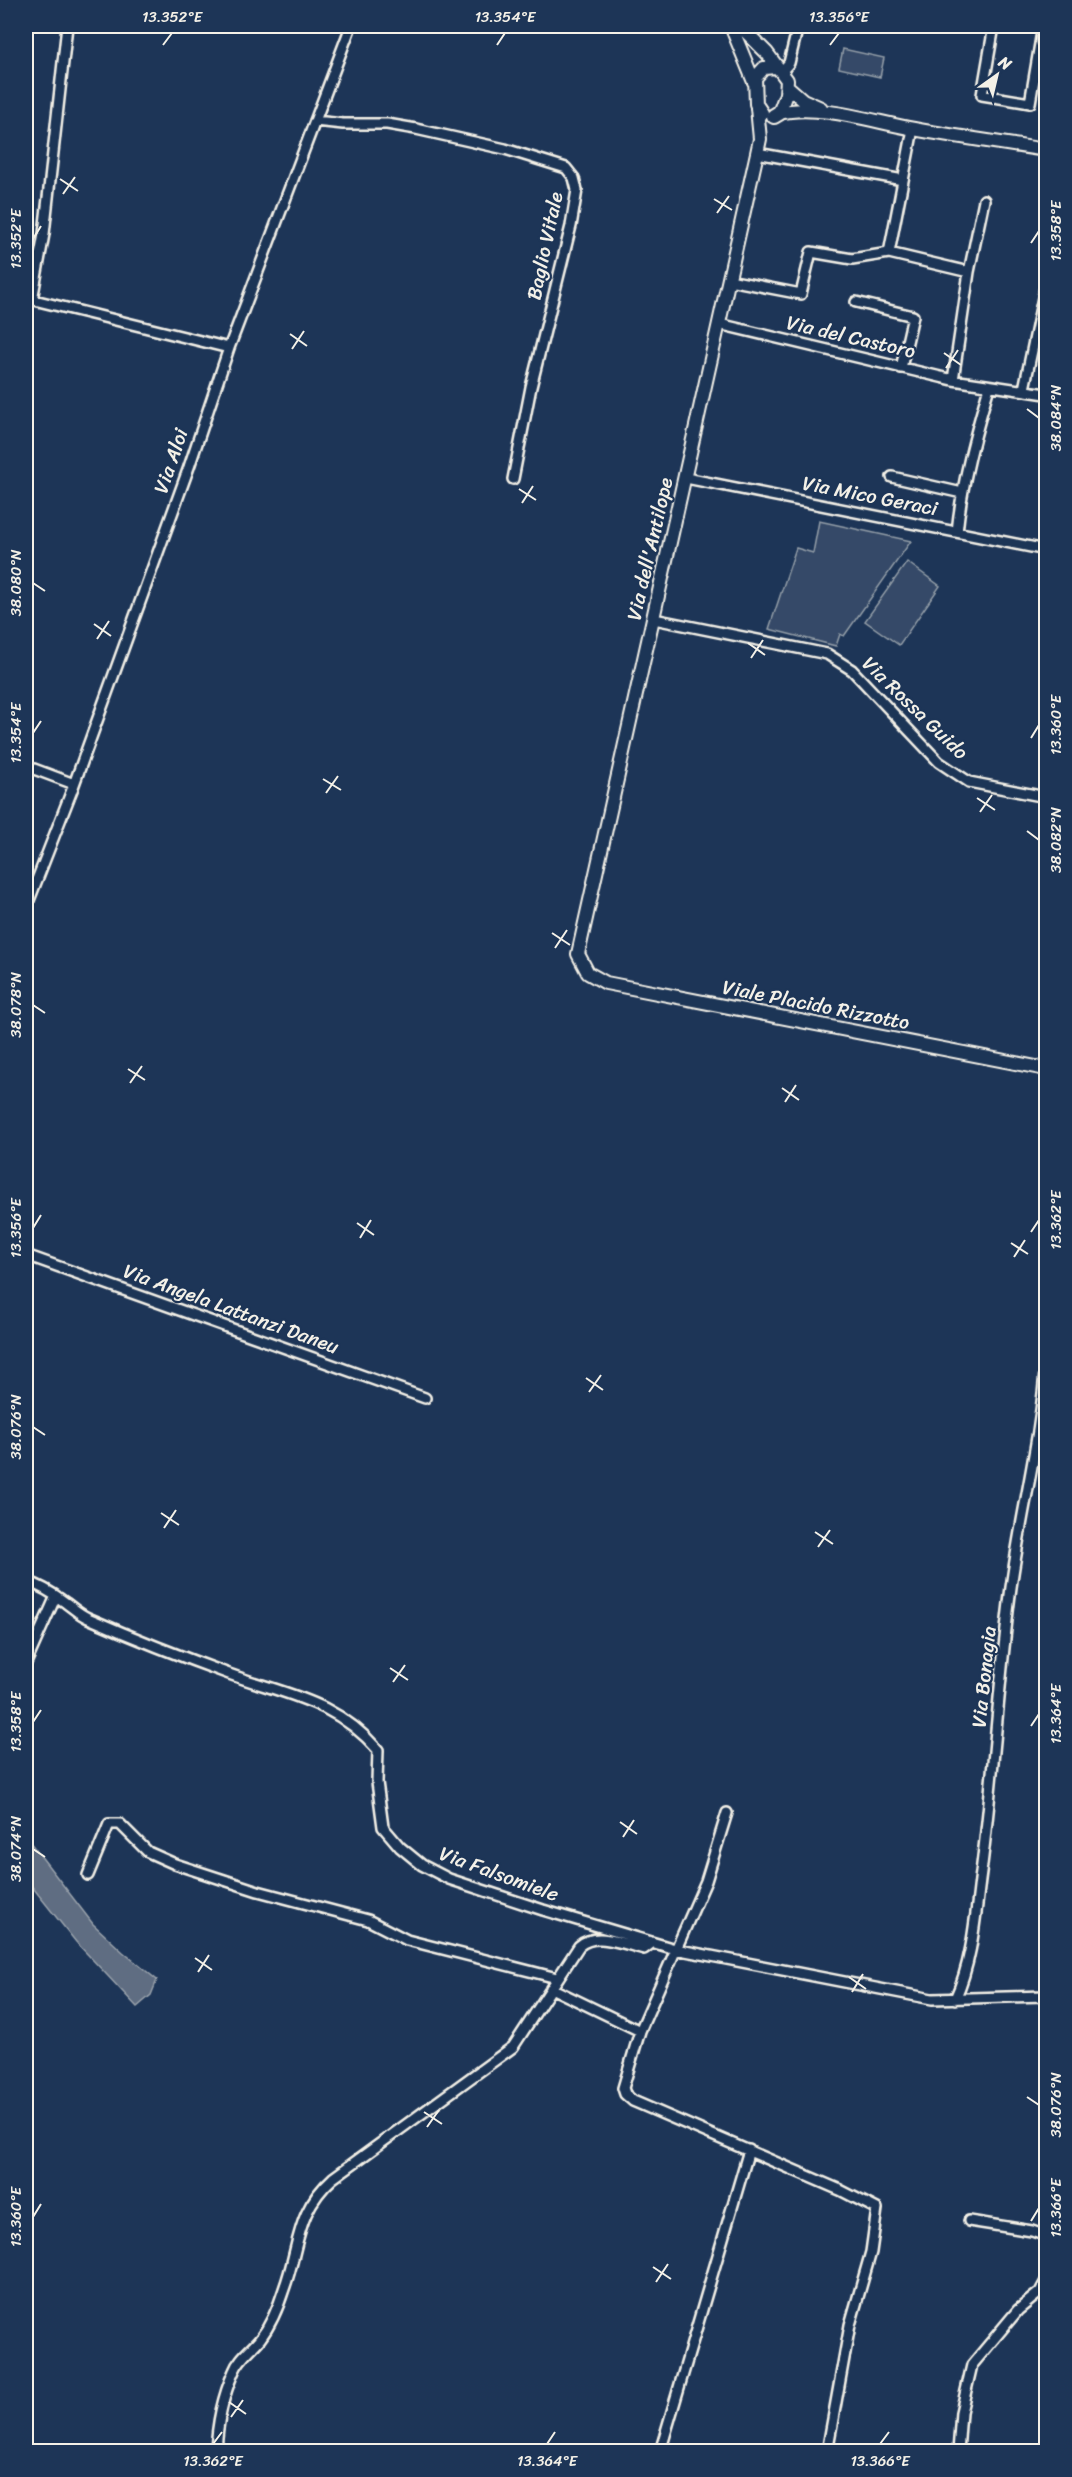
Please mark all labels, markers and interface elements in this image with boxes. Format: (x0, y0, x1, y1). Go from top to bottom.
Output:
text: 13.352°E (142, 4, 204, 30)
text: 13.354°E (475, 4, 537, 30)
text: 13.356°E (809, 4, 871, 30)
north arrow (967, 45, 1027, 105)
text: N (992, 47, 1019, 79)
street label: Baglio Vitale (516, 188, 574, 303)
text: 13.358°E (1043, 199, 1069, 261)
text: 13.352°E (3, 207, 29, 269)
street label: Via del Castoro (783, 305, 919, 369)
text: 38.084°N (1043, 384, 1069, 451)
street label: Via Aloi (144, 422, 199, 498)
street label: Via Mico Geraci (799, 466, 942, 527)
street label: Via dell'Antilope (617, 474, 684, 624)
text: 38.080°N (3, 549, 29, 616)
street label: Via Rossa Guido (853, 648, 977, 768)
text: 13.360°E (1043, 693, 1069, 755)
text: 13.354°E (3, 701, 29, 763)
text: 38.082°N (1043, 806, 1069, 873)
street label: Viale Placido Rizzotto (719, 970, 913, 1040)
text: 38.078°N (3, 972, 29, 1038)
text: 13.362°E (1043, 1189, 1069, 1250)
text: 13.356°E (3, 1196, 29, 1258)
street label: Via Angela Lattanzi Daneu (118, 1254, 344, 1364)
text: 38.076°N (3, 1394, 29, 1460)
street label: Via Bonagia (961, 1625, 1007, 1729)
text: 13.364°E (1043, 1682, 1069, 1744)
text: 13.358°E (3, 1690, 29, 1752)
text: 38.074°N (3, 1815, 29, 1882)
street label: Via Falsomiele (434, 1836, 564, 1912)
text: 38.076°N (1043, 2072, 1069, 2138)
text: 13.366°E (1043, 2177, 1069, 2238)
text: 13.360°E (3, 2185, 29, 2247)
text: 13.362°E (183, 2448, 244, 2474)
text: 13.364°E (517, 2448, 579, 2474)
text: 13.366°E (850, 2448, 911, 2474)

